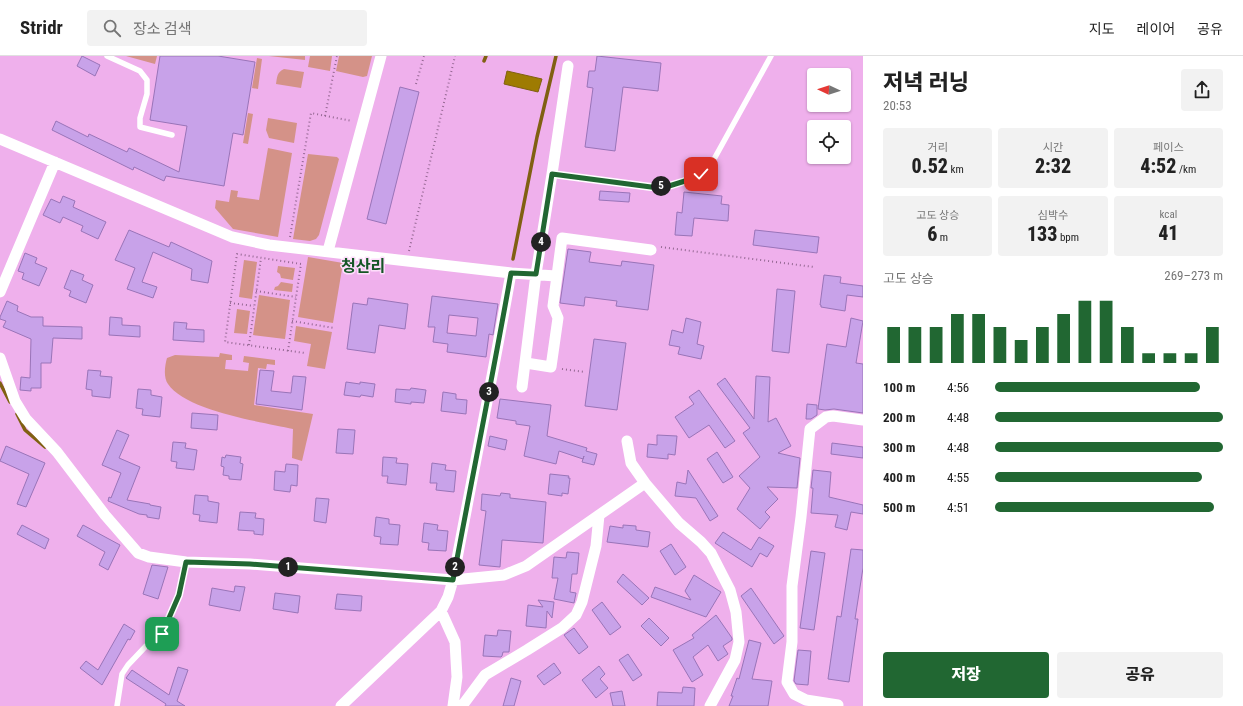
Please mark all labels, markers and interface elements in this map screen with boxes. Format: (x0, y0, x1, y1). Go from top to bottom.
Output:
search box (87, 10, 367, 46)
text: Stridr (20, 16, 63, 39)
icon: search (101, 17, 123, 39)
text: 장소 검색 (133, 20, 192, 38)
text: 지도 (1089, 21, 1115, 37)
text: 레이어 (1137, 21, 1175, 37)
text: 공유 (1197, 21, 1223, 37)
north arrow (807, 68, 851, 112)
map controls (807, 68, 851, 164)
button: share (1181, 69, 1223, 111)
text: 저녁 러닝 (883, 70, 969, 95)
text: 20:53 (883, 98, 912, 113)
button: locate (807, 120, 851, 164)
text: 거리 (928, 141, 948, 154)
text: 시간 (1043, 141, 1063, 154)
text: 페이스 (1153, 141, 1184, 154)
text: 0.52 (912, 154, 948, 178)
text: 2:32 (1035, 154, 1071, 178)
text: 4:52 (1140, 154, 1176, 178)
pin (684, 157, 718, 191)
icon: check (690, 163, 712, 185)
text: km (948, 163, 964, 176)
text: /km (1176, 163, 1196, 176)
pin: 5 (651, 176, 671, 196)
text: 5 (658, 179, 664, 192)
text: kcal (1159, 208, 1177, 221)
text: 고도 상승 (916, 209, 959, 222)
text: 심박수 (1038, 209, 1068, 222)
text: 41 (1158, 221, 1179, 245)
text: 6 (927, 222, 937, 246)
text: 133 (1027, 222, 1057, 246)
text: m (937, 231, 948, 244)
text: bpm (1057, 231, 1079, 244)
pin: 4 (531, 232, 551, 252)
text: 4 (538, 235, 544, 248)
district label: 청산리 (341, 257, 385, 276)
text: 269–273 m (1164, 268, 1223, 283)
text: 고도 상승 (883, 271, 934, 286)
text: 100 m (883, 380, 915, 395)
text: 4:56 (947, 380, 969, 395)
pin: 3 (479, 382, 499, 402)
text: 3 (486, 385, 492, 398)
text: 200 m (883, 410, 915, 425)
text: 4:48 (947, 410, 969, 425)
text: 300 m (883, 440, 915, 455)
text: 4:48 (947, 440, 969, 455)
text: 400 m (883, 470, 915, 485)
text: 4:55 (947, 470, 969, 485)
text: 500 m (883, 500, 915, 515)
text: 4:51 (947, 500, 969, 515)
pin: 1 (278, 557, 298, 577)
pin: 2 (445, 557, 465, 577)
text: 1 (285, 560, 291, 573)
text: 2 (452, 560, 458, 573)
pin (145, 617, 179, 651)
icon: arrive (151, 623, 173, 645)
button: 저장 (883, 652, 1049, 698)
button: 공유 (1057, 652, 1223, 698)

